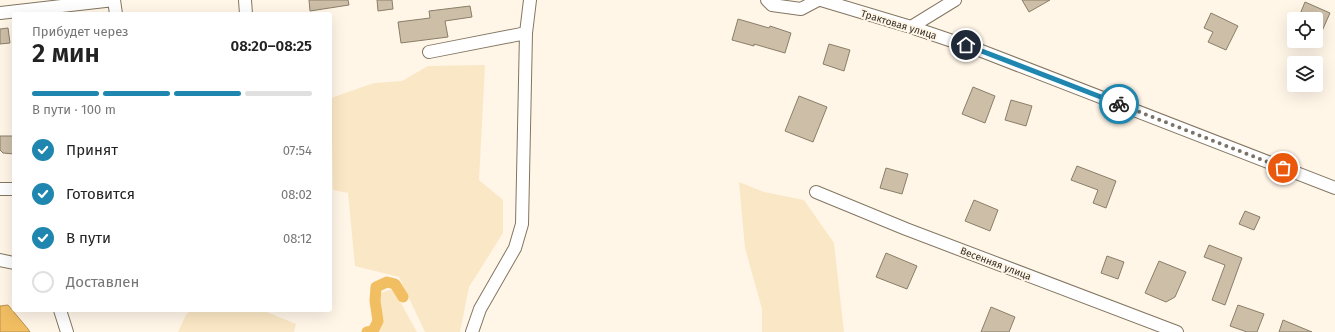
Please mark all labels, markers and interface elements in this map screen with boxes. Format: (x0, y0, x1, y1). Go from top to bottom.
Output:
street label: Трактовая улица (859, 8, 938, 42)
map controls (1287, 12, 1323, 92)
button: locate (1287, 12, 1323, 48)
text: Прибудет через (32, 24, 129, 39)
pin (949, 28, 983, 62)
icon: home (955, 34, 977, 56)
text: 08:20–08:25 (230, 37, 312, 55)
text: 2 мин (32, 38, 100, 69)
button: layers (1287, 56, 1323, 92)
courier (1099, 84, 1139, 124)
icon: bike (1108, 93, 1130, 115)
text: В пути · 100 m (32, 102, 116, 117)
icon: check (32, 139, 54, 161)
text: Принят (66, 141, 118, 159)
text: 07:54 (283, 143, 312, 158)
pin (1266, 151, 1300, 185)
icon: bag (1272, 157, 1294, 179)
icon: check (32, 183, 54, 205)
text: Готовится (66, 185, 135, 203)
text: 08:02 (281, 187, 312, 202)
icon: check (32, 227, 54, 249)
text: В пути (66, 229, 111, 247)
text: 08:12 (283, 231, 312, 246)
street label: Весенняя улица (959, 245, 1033, 283)
text: Доставлен (66, 273, 139, 291)

